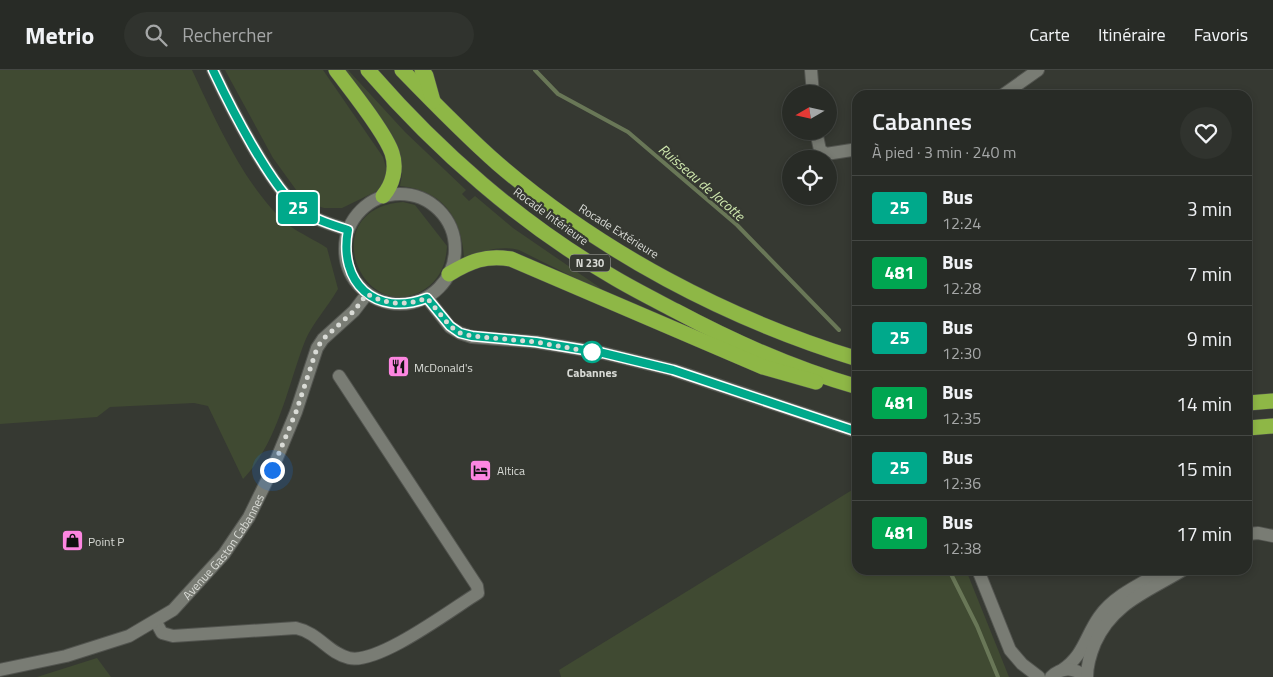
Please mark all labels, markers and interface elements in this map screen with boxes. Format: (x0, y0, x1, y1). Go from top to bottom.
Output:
search box (124, 12, 474, 57)
text: Metrio (25, 17, 94, 53)
text: Rechercher (182, 20, 273, 49)
icon: search (142, 21, 170, 49)
text: Carte (1029, 21, 1070, 48)
text: Itinéraire (1098, 21, 1166, 48)
text: Favoris (1194, 21, 1248, 48)
north arrow (782, 85, 838, 140)
map controls (782, 85, 837, 205)
text: Cabannes (872, 103, 972, 139)
button: heart (1180, 107, 1232, 159)
water label: Ruisseau de Jacotte (654, 139, 751, 226)
text: À pied · 3 min · 240 m (872, 140, 1016, 164)
button: locate (782, 150, 837, 205)
street label: Rocade Intérieure (509, 182, 593, 250)
text: Bus (942, 182, 973, 211)
line badge: 25 (276, 192, 320, 224)
text: 25 (288, 194, 308, 221)
text: 25 (889, 194, 910, 221)
text: 3 min (1187, 194, 1232, 223)
street label: Rocade Extérieure (575, 199, 663, 263)
text: 12:24 (942, 211, 981, 235)
text: Bus (942, 247, 973, 276)
road number: N 230 (570, 254, 610, 272)
text: 481 (884, 259, 915, 286)
text: 7 min (1187, 259, 1232, 288)
text: 12:28 (942, 276, 981, 300)
text: Bus (942, 312, 973, 341)
text: 25 (889, 324, 910, 351)
text: 9 min (1187, 324, 1232, 353)
marker: Cabannes (581, 341, 603, 363)
text: 12:30 (942, 341, 981, 365)
restaurant icon: McDonald's (386, 355, 410, 379)
place label: McDonald's (414, 358, 473, 377)
place label: Cabannes (567, 363, 618, 382)
text: Bus (942, 377, 973, 406)
text: 481 (884, 389, 915, 416)
text: 14 min (1176, 389, 1232, 418)
text: 12:35 (942, 406, 981, 430)
text: Bus (942, 442, 973, 471)
text: 25 (889, 454, 910, 481)
text: 15 min (1176, 454, 1232, 483)
your location (260, 458, 285, 483)
hotel icon: Altica (469, 458, 493, 482)
place label: Altica (497, 461, 525, 480)
text: 12:36 (942, 471, 981, 495)
street label: Avenue Gaston Cabannes (178, 490, 269, 604)
text: Bus (942, 507, 973, 536)
text: 481 (884, 519, 915, 546)
text: 17 min (1176, 519, 1232, 548)
shop icon: Point P (60, 529, 84, 553)
place label: Point P (88, 532, 124, 551)
text: 12:38 (942, 536, 981, 560)

